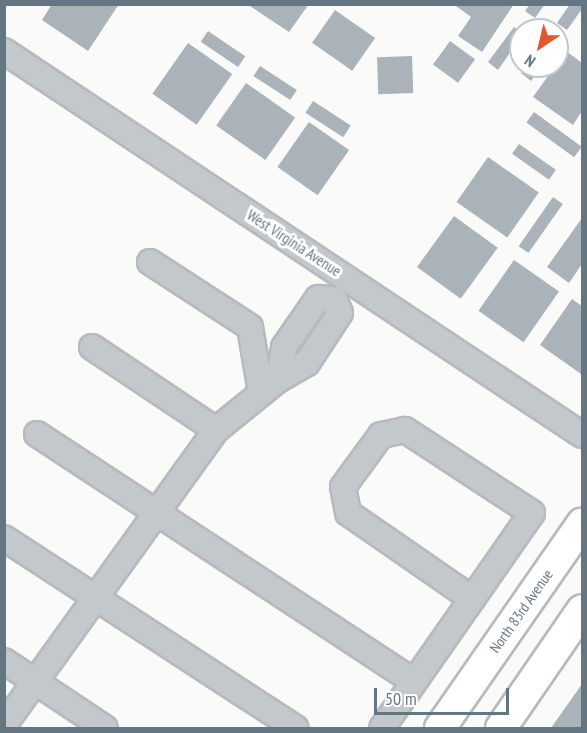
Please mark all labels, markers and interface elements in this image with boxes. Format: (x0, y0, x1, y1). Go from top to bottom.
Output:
north arrow (509, 18, 569, 78)
text: N (521, 50, 539, 72)
street label: West Virginia Avenue (243, 206, 345, 280)
street label: North 83rd Avenue (485, 566, 557, 656)
scale bar (377, 676, 512, 714)
text: 50 m (385, 687, 417, 710)

